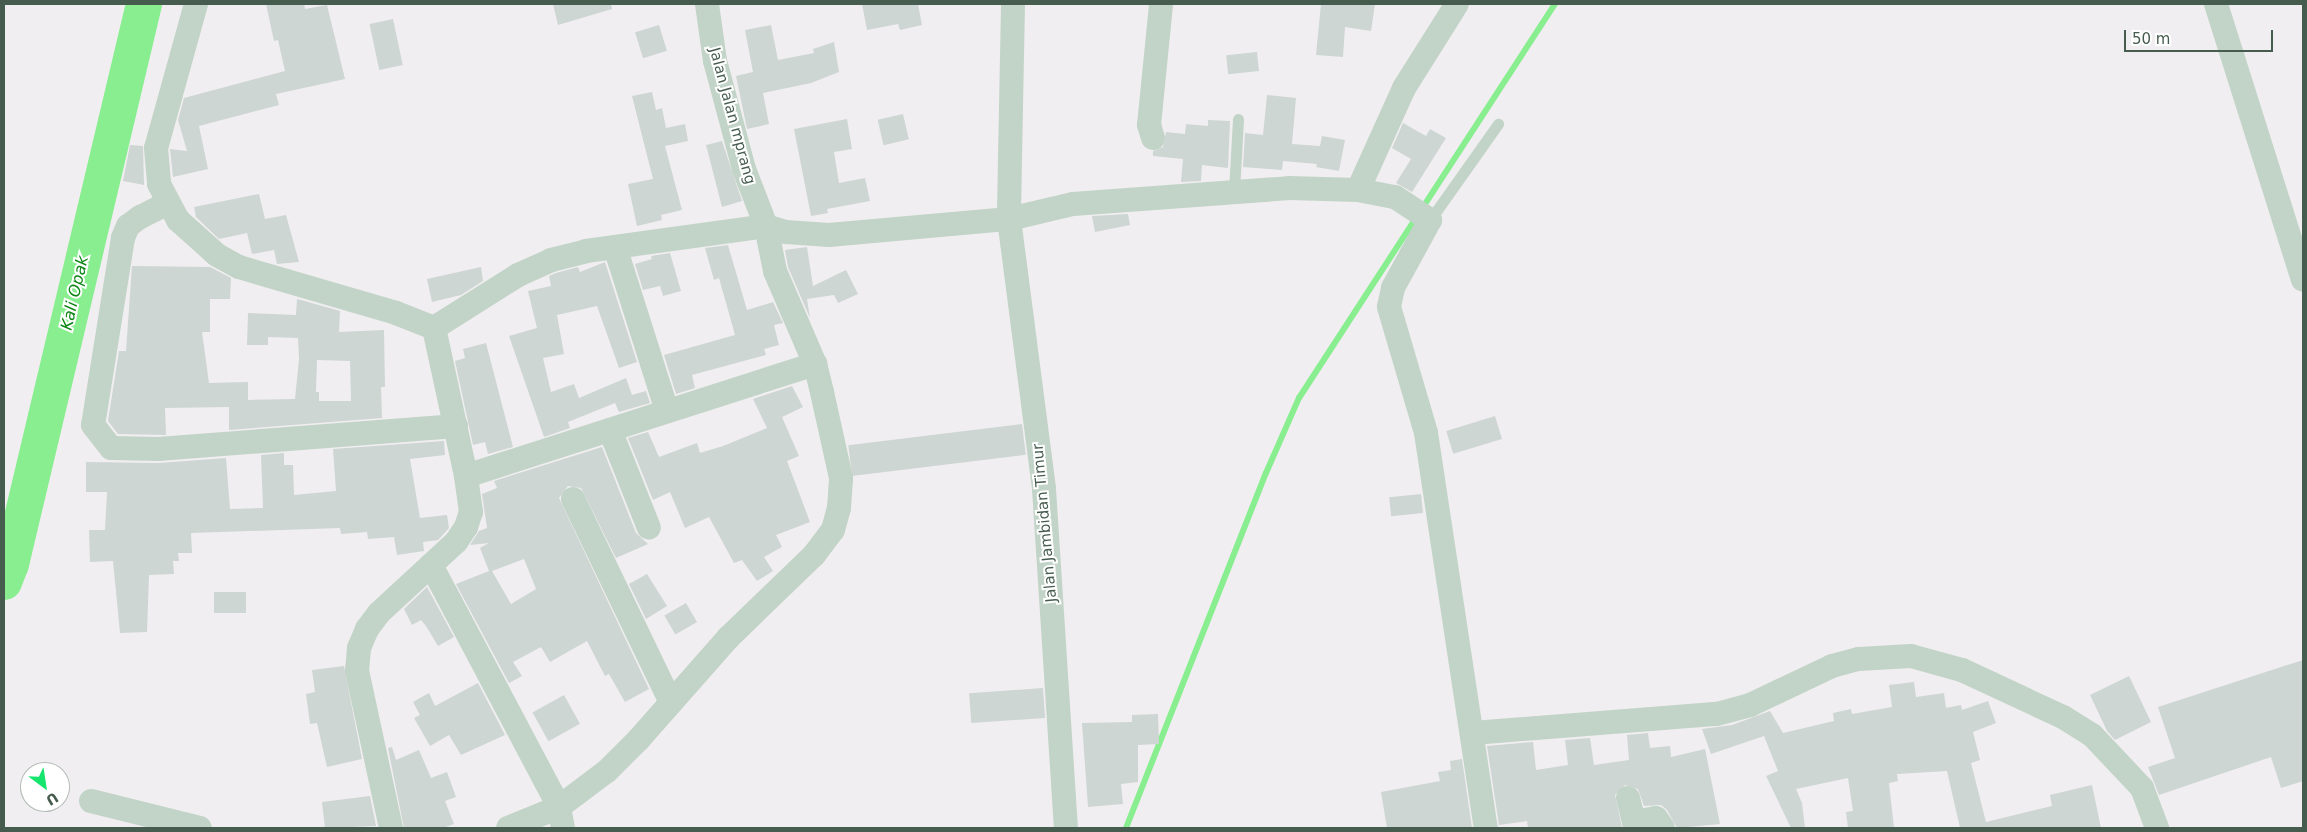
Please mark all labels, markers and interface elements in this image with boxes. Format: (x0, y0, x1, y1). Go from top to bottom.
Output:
scale bar (2127, 20, 2276, 52)
text: 50 m (2132, 30, 2170, 48)
street label: Jalan Jalan mprang (705, 46, 759, 186)
water label: Kali Opak (57, 254, 93, 332)
street label: Jalan Jambidan Timur (1029, 443, 1061, 603)
north arrow (20, 762, 70, 812)
text: U (43, 789, 61, 809)

